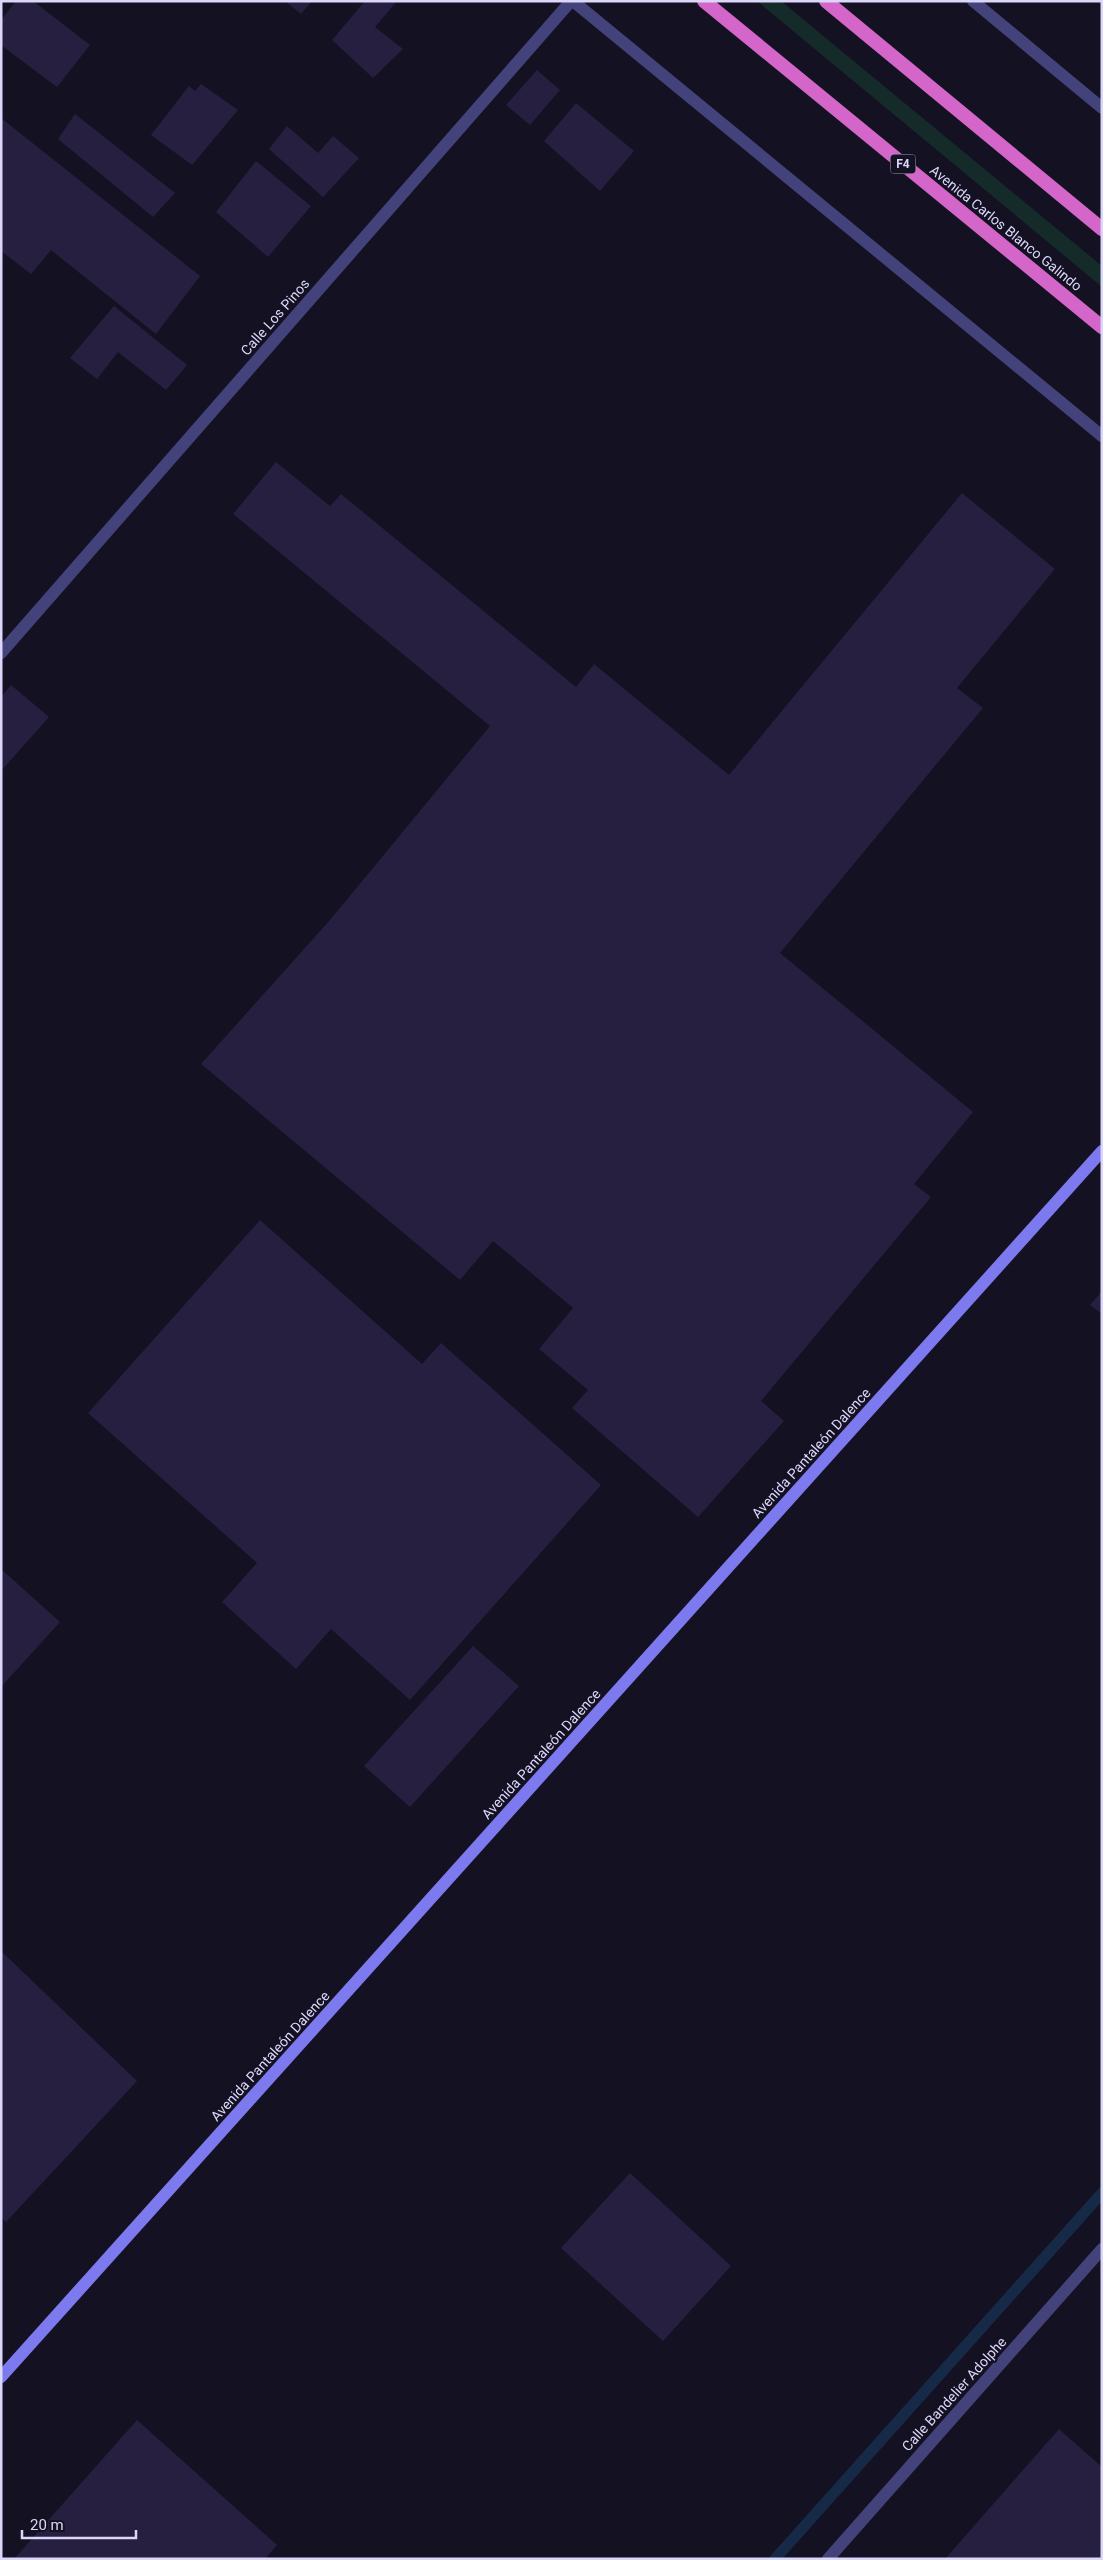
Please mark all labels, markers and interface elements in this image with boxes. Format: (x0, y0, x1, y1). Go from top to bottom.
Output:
road number: F4 (890, 154, 916, 173)
street label: Avenida Carlos Blanco Galindo (927, 162, 1085, 294)
street label: Calle Los Pinos (238, 276, 312, 358)
street label: Avenida Pantaleón Dalence (748, 1385, 874, 1521)
street label: Avenida Pantaleón Dalence (478, 1686, 604, 1822)
street label: Avenida Pantaleón Dalence (207, 1988, 333, 2124)
street label: Calle Bandelier Adolphe (899, 2334, 1009, 2454)
scale bar (22, 2508, 136, 2540)
text: 20 m (30, 2516, 64, 2534)

